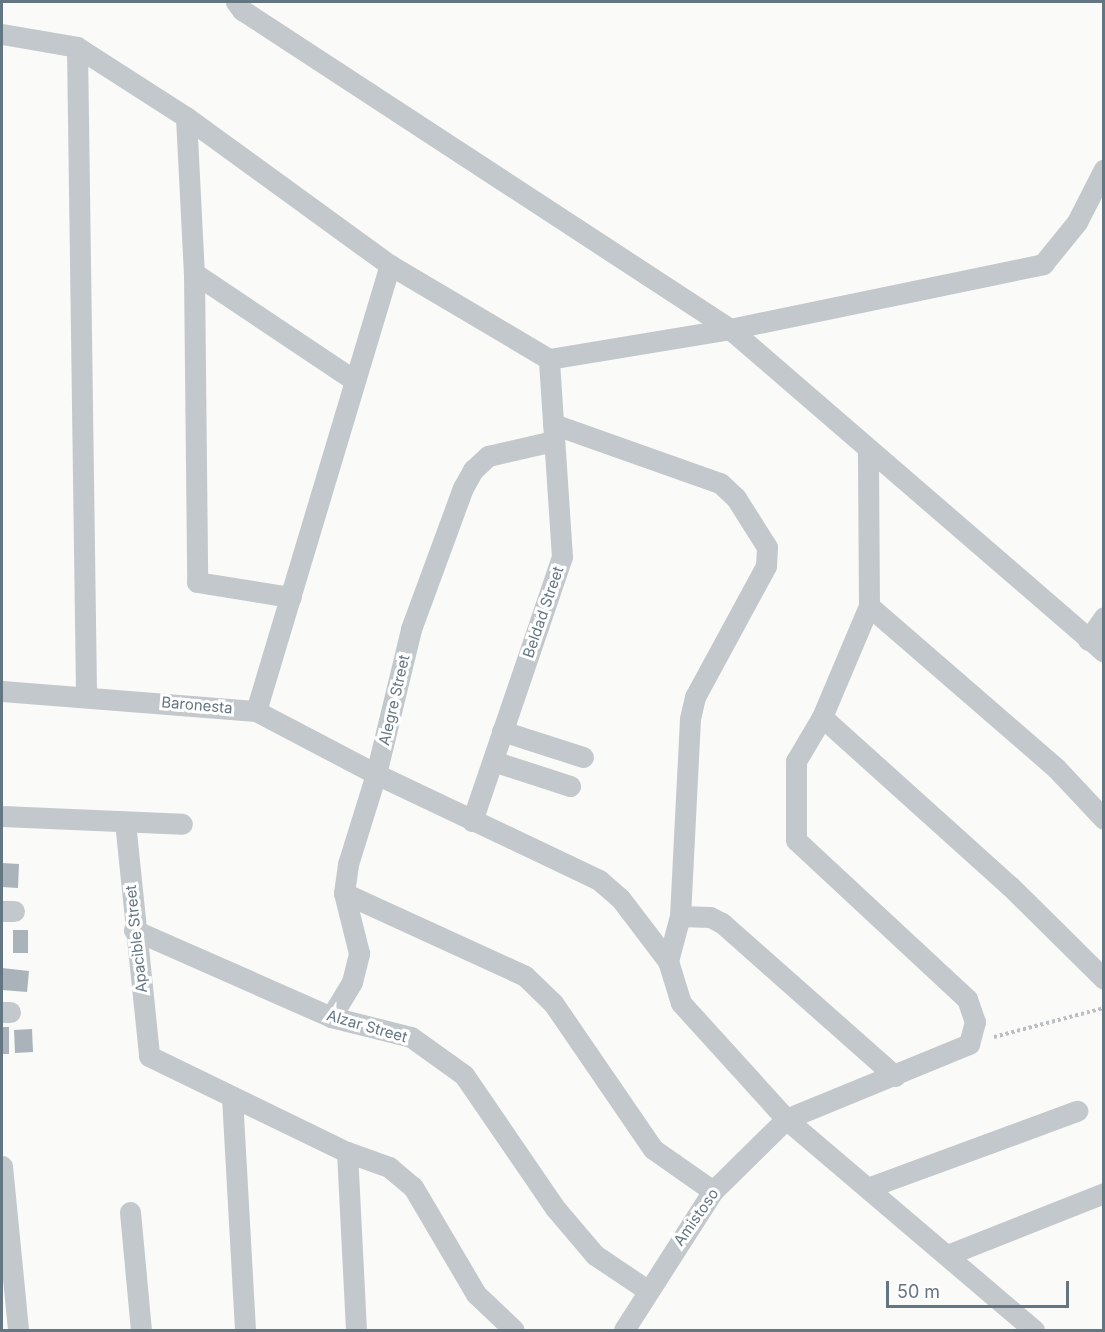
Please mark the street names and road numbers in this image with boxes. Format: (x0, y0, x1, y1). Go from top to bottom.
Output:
street label: Beldad Street (519, 564, 567, 660)
street label: Alegre Street (375, 653, 413, 747)
street label: Baronesta (161, 693, 233, 717)
street label: Apacible Street (121, 884, 151, 994)
street label: Alzar Street (325, 1006, 409, 1046)
street label: Amistoso (670, 1185, 722, 1249)

